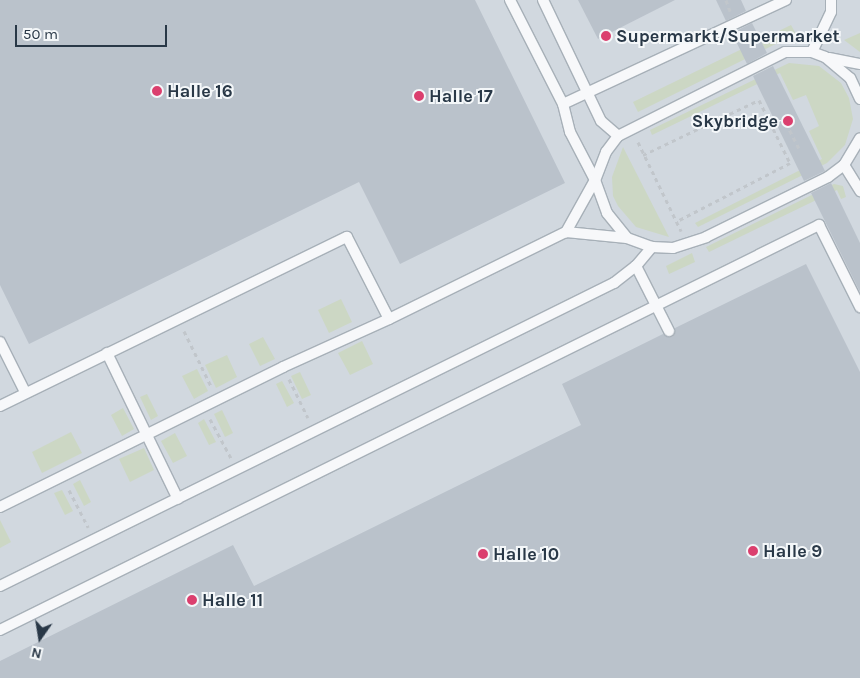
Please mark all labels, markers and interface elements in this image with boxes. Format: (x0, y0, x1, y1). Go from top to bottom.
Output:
scale bar (18, 15, 170, 47)
text: 50 m (23, 25, 58, 43)
place label: Supermarkt/Supermarket (616, 25, 840, 47)
marker: Supermarkt/Supermarket (600, 30, 612, 42)
place label: Halle 16 (167, 80, 233, 102)
marker: Halle 16 (151, 85, 163, 97)
place label: Halle 17 (429, 85, 493, 107)
marker: Halle 17 (413, 90, 425, 102)
place label: Skybridge (692, 110, 778, 132)
marker: Skybridge (782, 115, 794, 127)
place label: Halle 9 (763, 540, 822, 562)
place label: Halle 10 (493, 543, 559, 565)
marker: Halle 9 (747, 545, 759, 557)
marker: Halle 10 (477, 548, 489, 560)
place label: Halle 11 (202, 589, 263, 611)
marker: Halle 11 (186, 594, 198, 606)
north arrow (15, 613, 65, 663)
text: N (30, 644, 43, 663)

